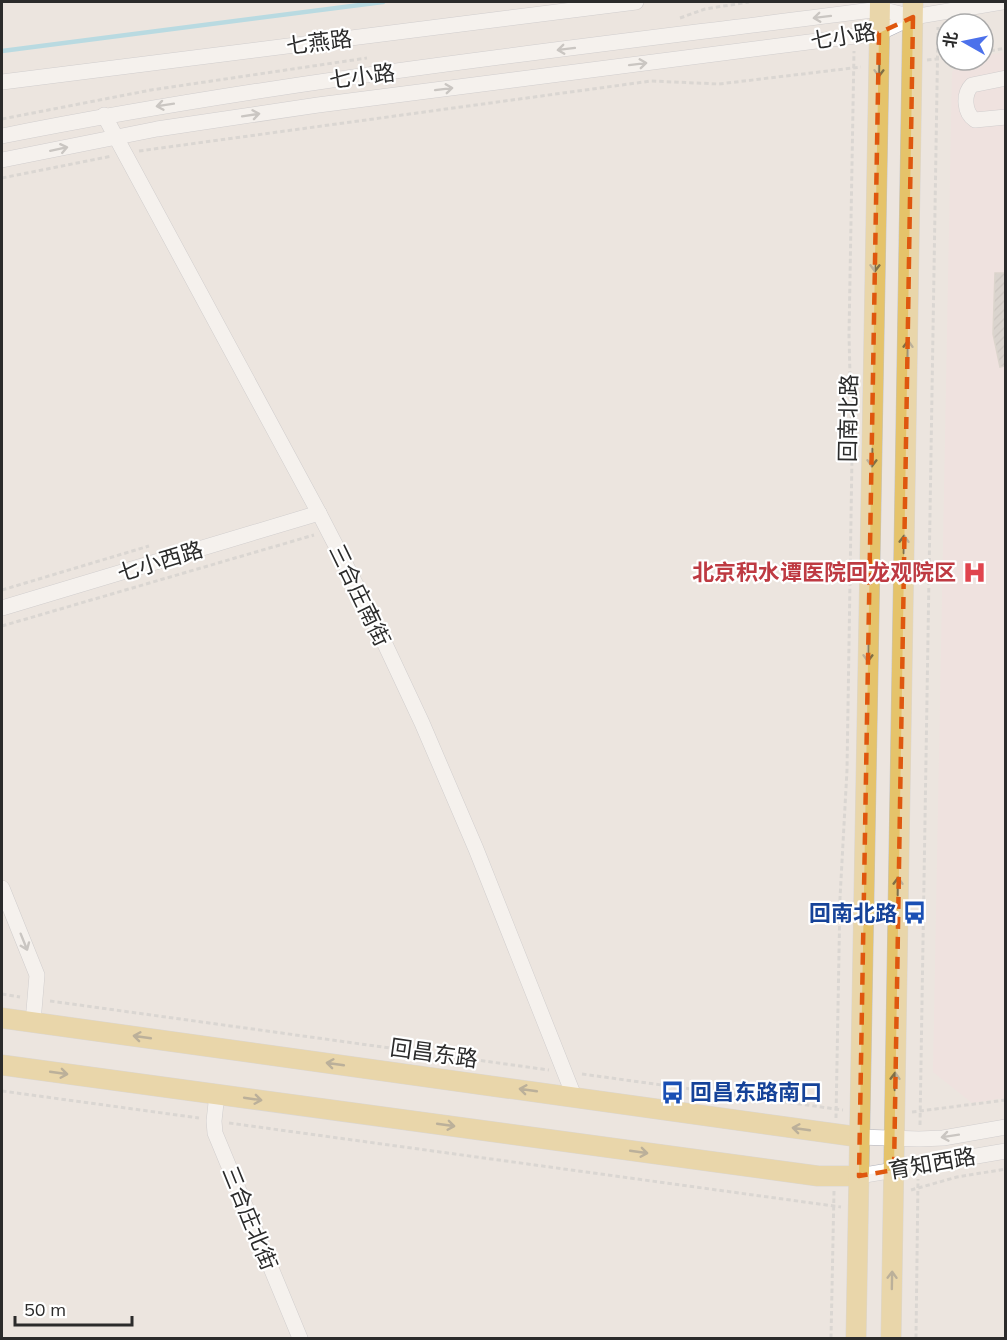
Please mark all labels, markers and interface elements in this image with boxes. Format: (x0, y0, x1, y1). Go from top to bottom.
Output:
one-way arrow (812, 11, 832, 22)
north arrow (935, 12, 995, 72)
street label: 七小路 (808, 17, 878, 55)
street label: 七燕路 (285, 24, 353, 60)
text: 北 (939, 30, 961, 49)
one-way arrow (556, 44, 576, 55)
one-way arrow (873, 57, 884, 77)
street label: 七小路 (328, 58, 396, 94)
one-way arrow (627, 58, 647, 69)
one-way arrow (434, 83, 454, 94)
one-way arrow (155, 100, 175, 111)
one-way arrow (241, 110, 260, 121)
one-way arrow (49, 142, 68, 154)
one-way arrow (869, 252, 881, 272)
one-way arrow (902, 339, 913, 359)
street label: 回南北路 (833, 374, 863, 462)
one-way arrow (866, 447, 877, 467)
one-way arrow (898, 534, 910, 554)
street label: 七小西路 (114, 535, 206, 587)
street label: 三合庄南街 (323, 539, 397, 651)
place label: 北京积水谭医院回龙观院区 (692, 558, 956, 586)
hospital icon: 北京积水谭医院回龙观院区 (961, 559, 987, 585)
one-way arrow (862, 642, 874, 662)
one-way arrow (893, 876, 904, 896)
place label: 回南北路 (809, 899, 897, 927)
bus stop icon: 回南北路 (902, 900, 928, 926)
one-way arrow (19, 933, 30, 951)
one-way arrow (132, 1032, 152, 1043)
street label: 回昌东路 (388, 1033, 480, 1073)
one-way arrow (325, 1058, 345, 1069)
one-way arrow (49, 1067, 69, 1078)
one-way arrow (889, 1071, 901, 1091)
place label: 回昌东路南口 (690, 1078, 822, 1106)
bus stop icon: 回昌东路南口 (659, 1079, 685, 1105)
one-way arrow (519, 1084, 538, 1095)
one-way arrow (242, 1094, 262, 1105)
one-way arrow (436, 1120, 455, 1131)
one-way arrow (792, 1123, 812, 1134)
one-way arrow (941, 1131, 961, 1142)
street label: 育知西路 (886, 1142, 978, 1184)
one-way arrow (629, 1146, 649, 1157)
street label: 三合庄北街 (216, 1162, 284, 1274)
one-way arrow (886, 1271, 898, 1291)
scale bar (15, 1289, 132, 1327)
text: 50 m (24, 1298, 66, 1321)

